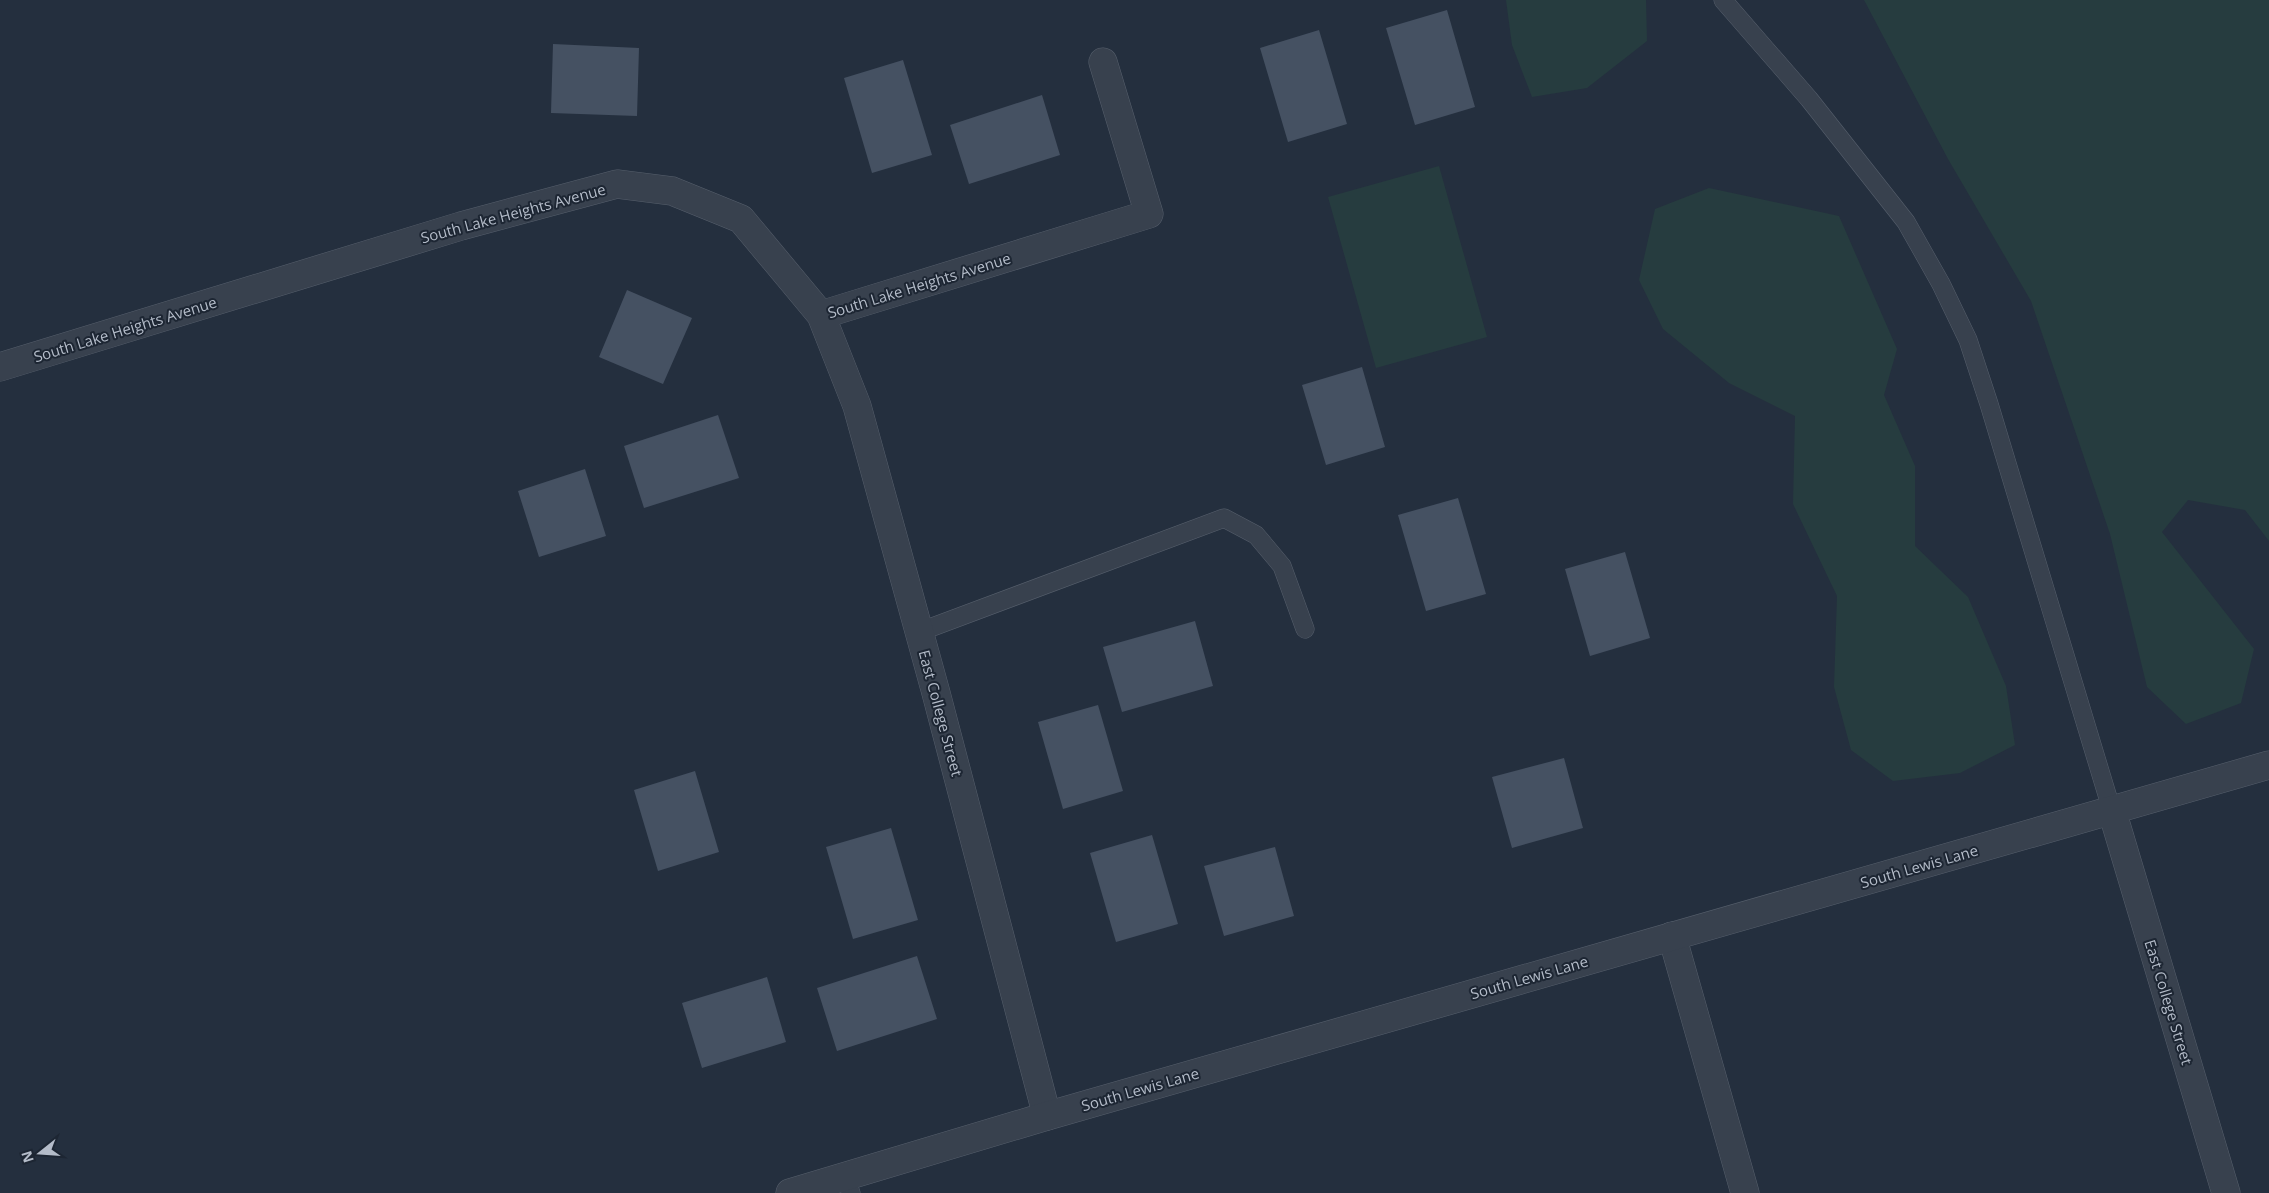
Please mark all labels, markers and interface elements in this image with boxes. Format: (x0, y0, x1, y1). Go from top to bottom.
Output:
street label: South Lake Heights Avenue (418, 179, 608, 247)
street label: South Lake Heights Avenue (825, 248, 1013, 322)
street label: South Lake Heights Avenue (31, 292, 219, 366)
street label: East College Street (915, 648, 967, 778)
street label: South Lewis Lane (1858, 840, 1980, 892)
street label: East College Street (2140, 937, 2198, 1067)
street label: South Lewis Lane (1468, 951, 1590, 1003)
street label: South Lewis Lane (1079, 1063, 1201, 1115)
north arrow (15, 1128, 65, 1178)
text: N (16, 1149, 38, 1165)

